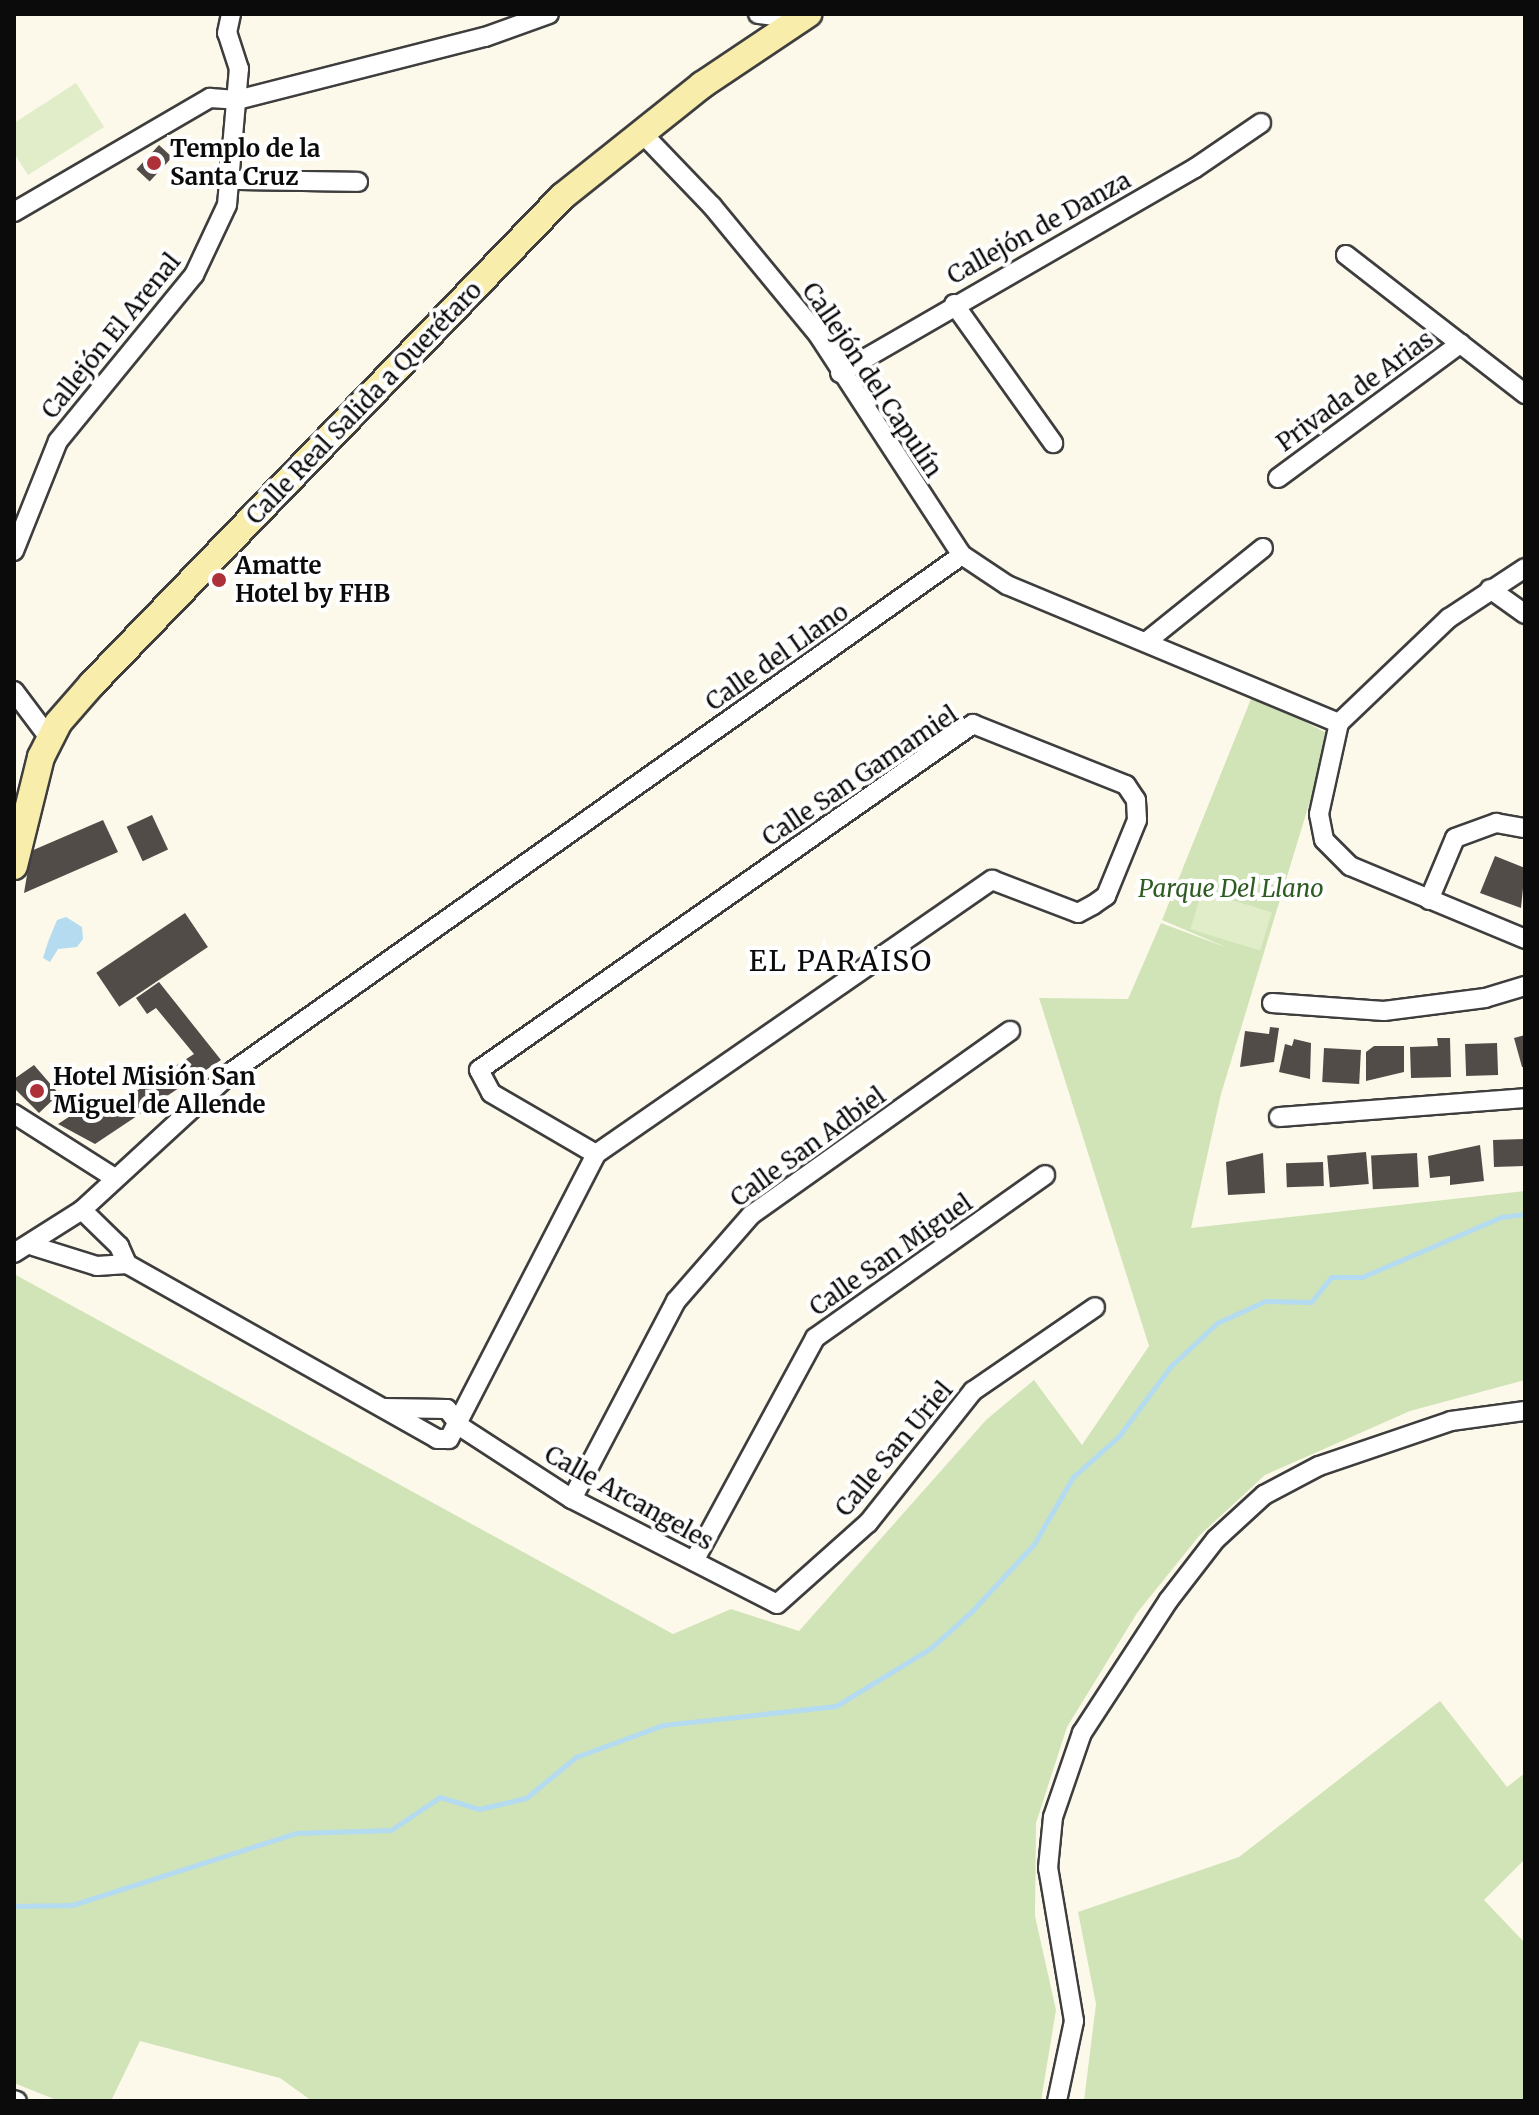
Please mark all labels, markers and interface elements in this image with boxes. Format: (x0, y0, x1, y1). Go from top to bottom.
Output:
place label: Templo de la Santa Cruz (170, 135, 320, 191)
marker: Templo de la Santa Cruz (145, 154, 163, 172)
street label: Callejón de Danza (942, 166, 1136, 290)
street label: Callejón El Arenal (36, 248, 186, 424)
street label: Calle Real Salida a Querétaro (240, 276, 488, 530)
street label: Callejón del Capulín (796, 277, 948, 483)
street label: Privada de Arias (1271, 325, 1439, 457)
place label: Amatte Hotel by FHB (235, 552, 390, 608)
marker: Amatte Hotel by FHB (210, 571, 228, 589)
street label: Calle del Llano (700, 597, 854, 717)
street label: Calle San Gamamiel (757, 700, 963, 852)
park label: Parque Del Llano (1138, 875, 1324, 903)
district label: EL PARAISO (749, 944, 933, 978)
place label: Hotel Misión San Miguel de Allende (53, 1063, 266, 1119)
street label: Calle San Adbiel (725, 1081, 891, 1213)
marker: Hotel Misión San Miguel de Allende (28, 1082, 46, 1100)
street label: Calle San Miguel (804, 1188, 978, 1322)
street label: Calle San Uriel (829, 1376, 959, 1522)
street label: Calle Arcangeles (540, 1440, 718, 1556)

